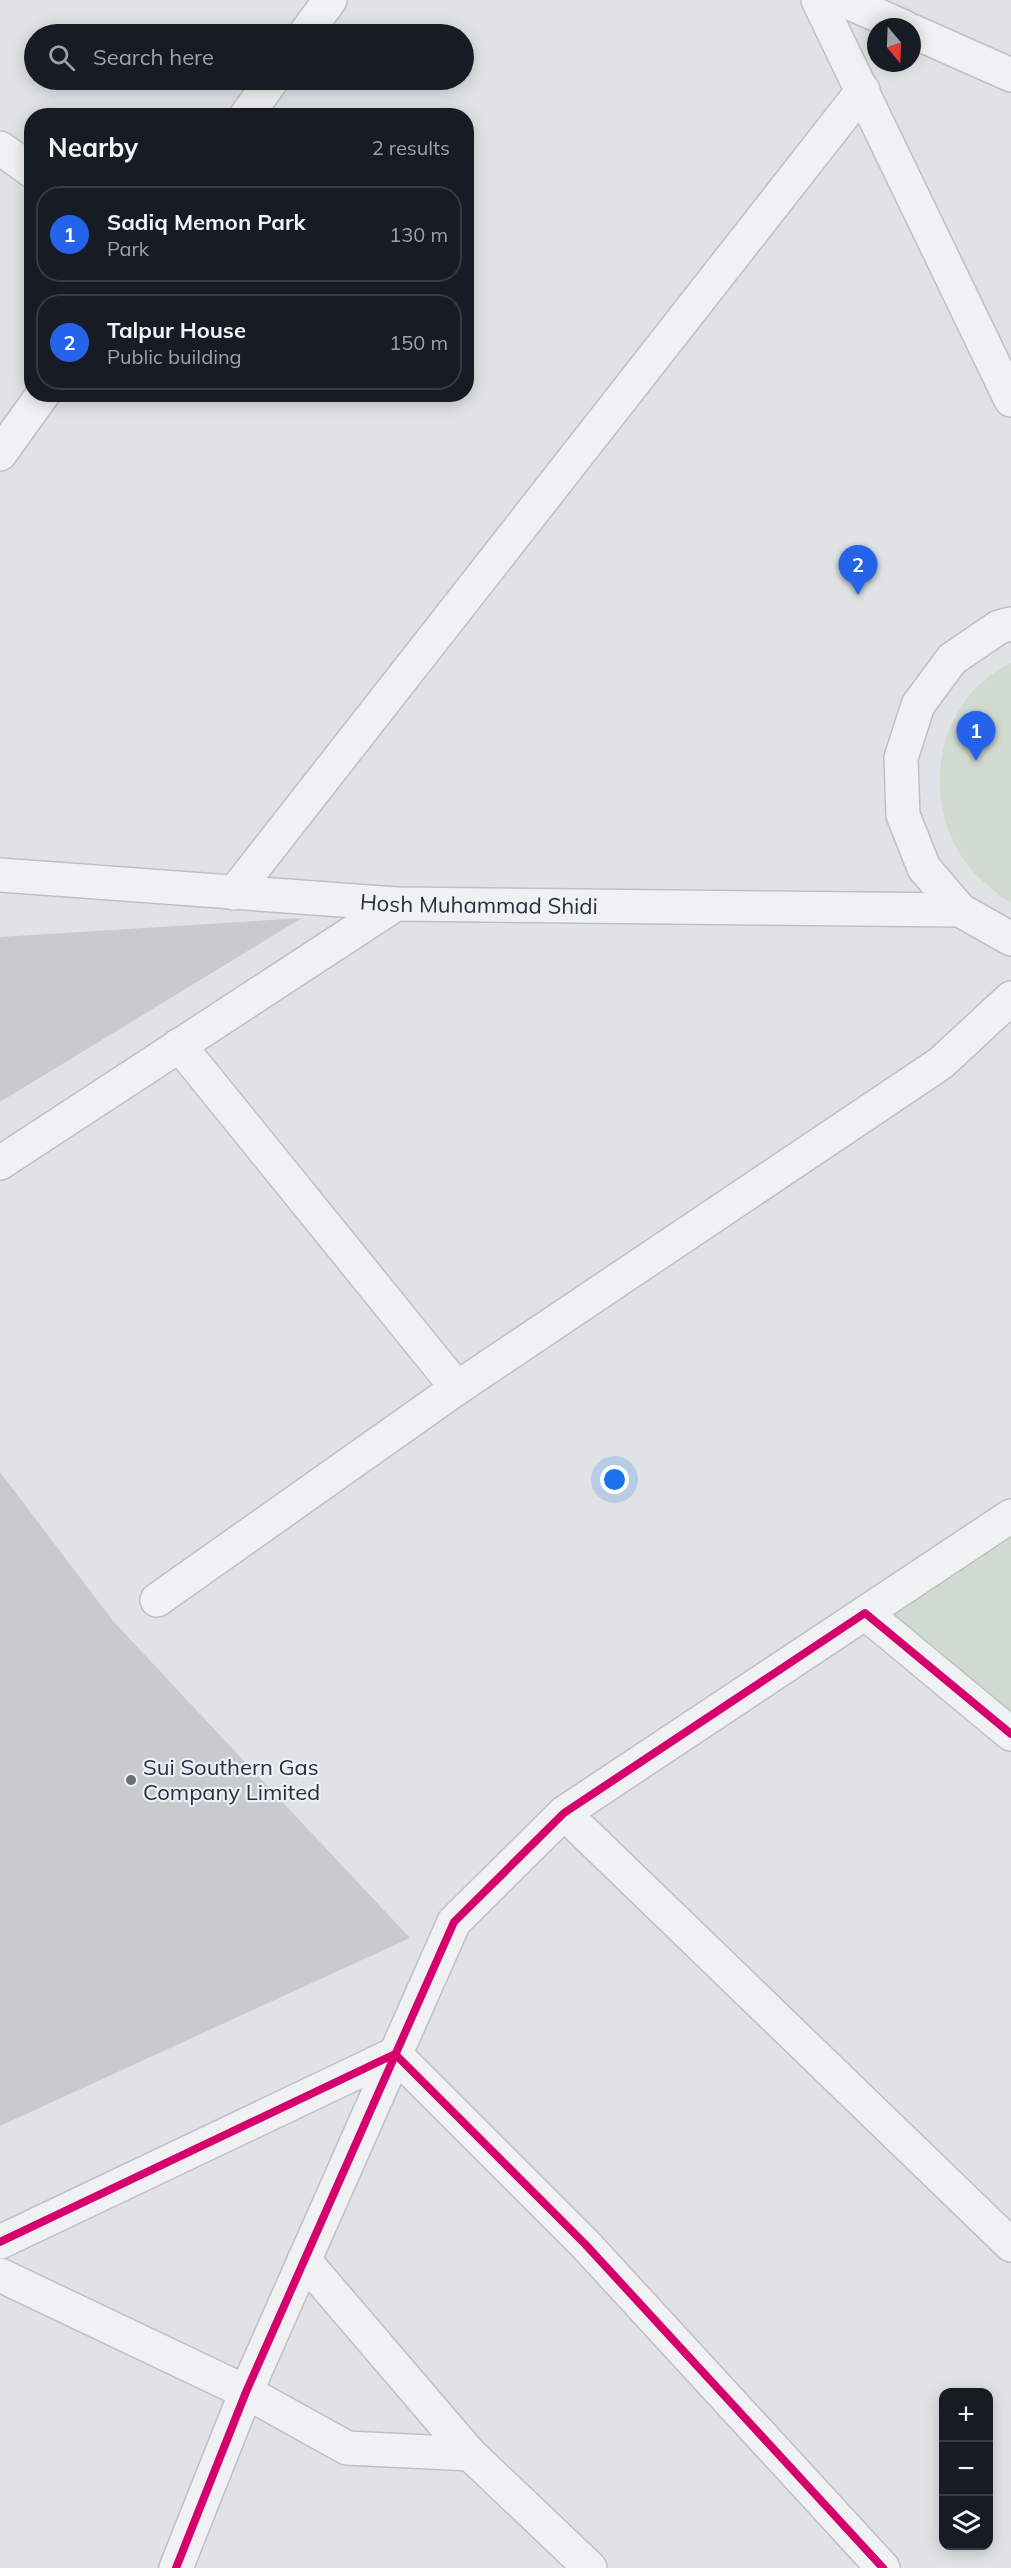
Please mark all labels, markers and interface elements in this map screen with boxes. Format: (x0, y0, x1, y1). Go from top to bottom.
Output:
north arrow (867, 18, 921, 72)
search box (24, 24, 474, 90)
icon: search (45, 41, 78, 74)
text: Search here (93, 43, 214, 71)
text: Nearby (48, 131, 138, 164)
text: 2 results (372, 135, 450, 160)
text: Sadiq Memon Park (107, 208, 306, 236)
text: 1 (64, 222, 76, 247)
text: 130 m (389, 222, 448, 247)
text: Park (107, 236, 149, 261)
text: Talpur House (107, 316, 246, 344)
text: 2 (64, 330, 76, 355)
text: 150 m (389, 330, 448, 355)
text: Public building (107, 344, 242, 369)
pin: 2 (838, 546, 878, 595)
pin: 1 (956, 712, 996, 761)
street label: Hosh Muhammad Shidi (359, 887, 598, 920)
your location (600, 1465, 629, 1494)
place label: Sui Southern Gas Company Limited (143, 1753, 320, 1806)
marker: Sui Southern Gas Company Limited (124, 1773, 138, 1787)
map controls (939, 2388, 993, 2550)
button: + (939, 2388, 993, 2442)
button: − (939, 2442, 993, 2496)
button: layers (939, 2496, 993, 2550)

